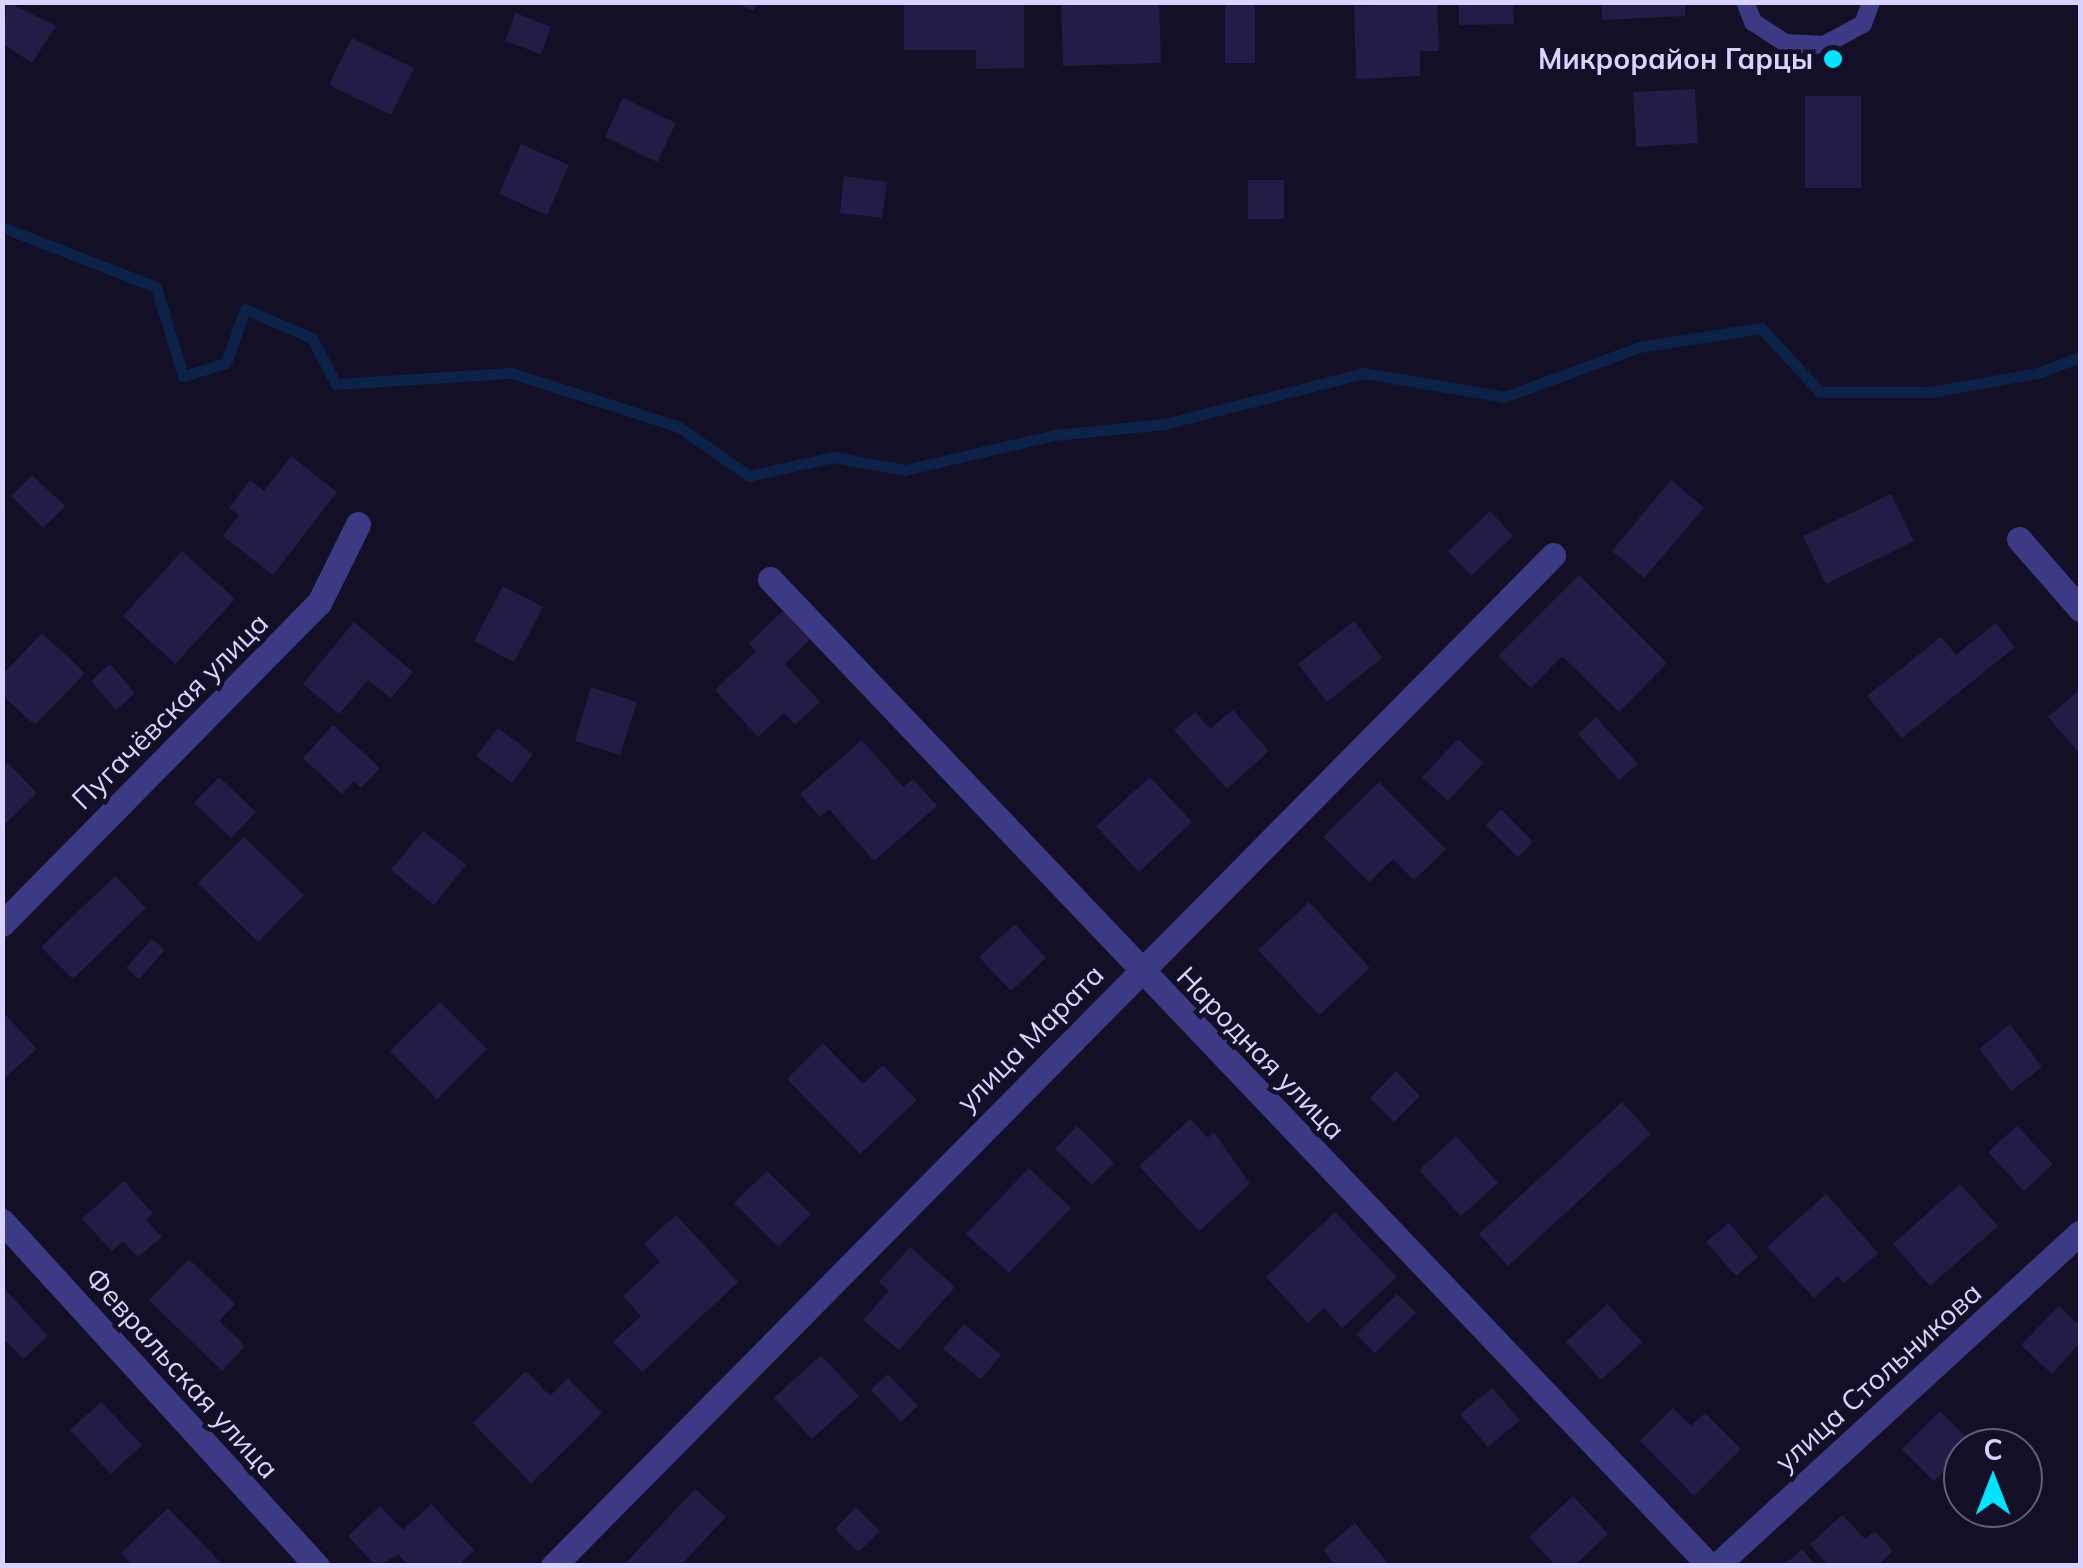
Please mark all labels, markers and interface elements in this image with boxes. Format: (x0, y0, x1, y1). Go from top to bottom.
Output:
place label: Микрорайон Гарцы (1538, 42, 1813, 76)
marker: Микрорайон Гарцы (1822, 48, 1844, 70)
street label: Пугачёвская улица (65, 606, 275, 816)
street label: улица Марата (950, 958, 1110, 1118)
street label: Народная улица (1170, 960, 1352, 1146)
street label: Февральская улица (79, 1261, 285, 1485)
street label: улица Стольникова (1768, 1276, 1988, 1478)
north arrow (1943, 1428, 2043, 1528)
text: С (1983, 1432, 2003, 1467)

